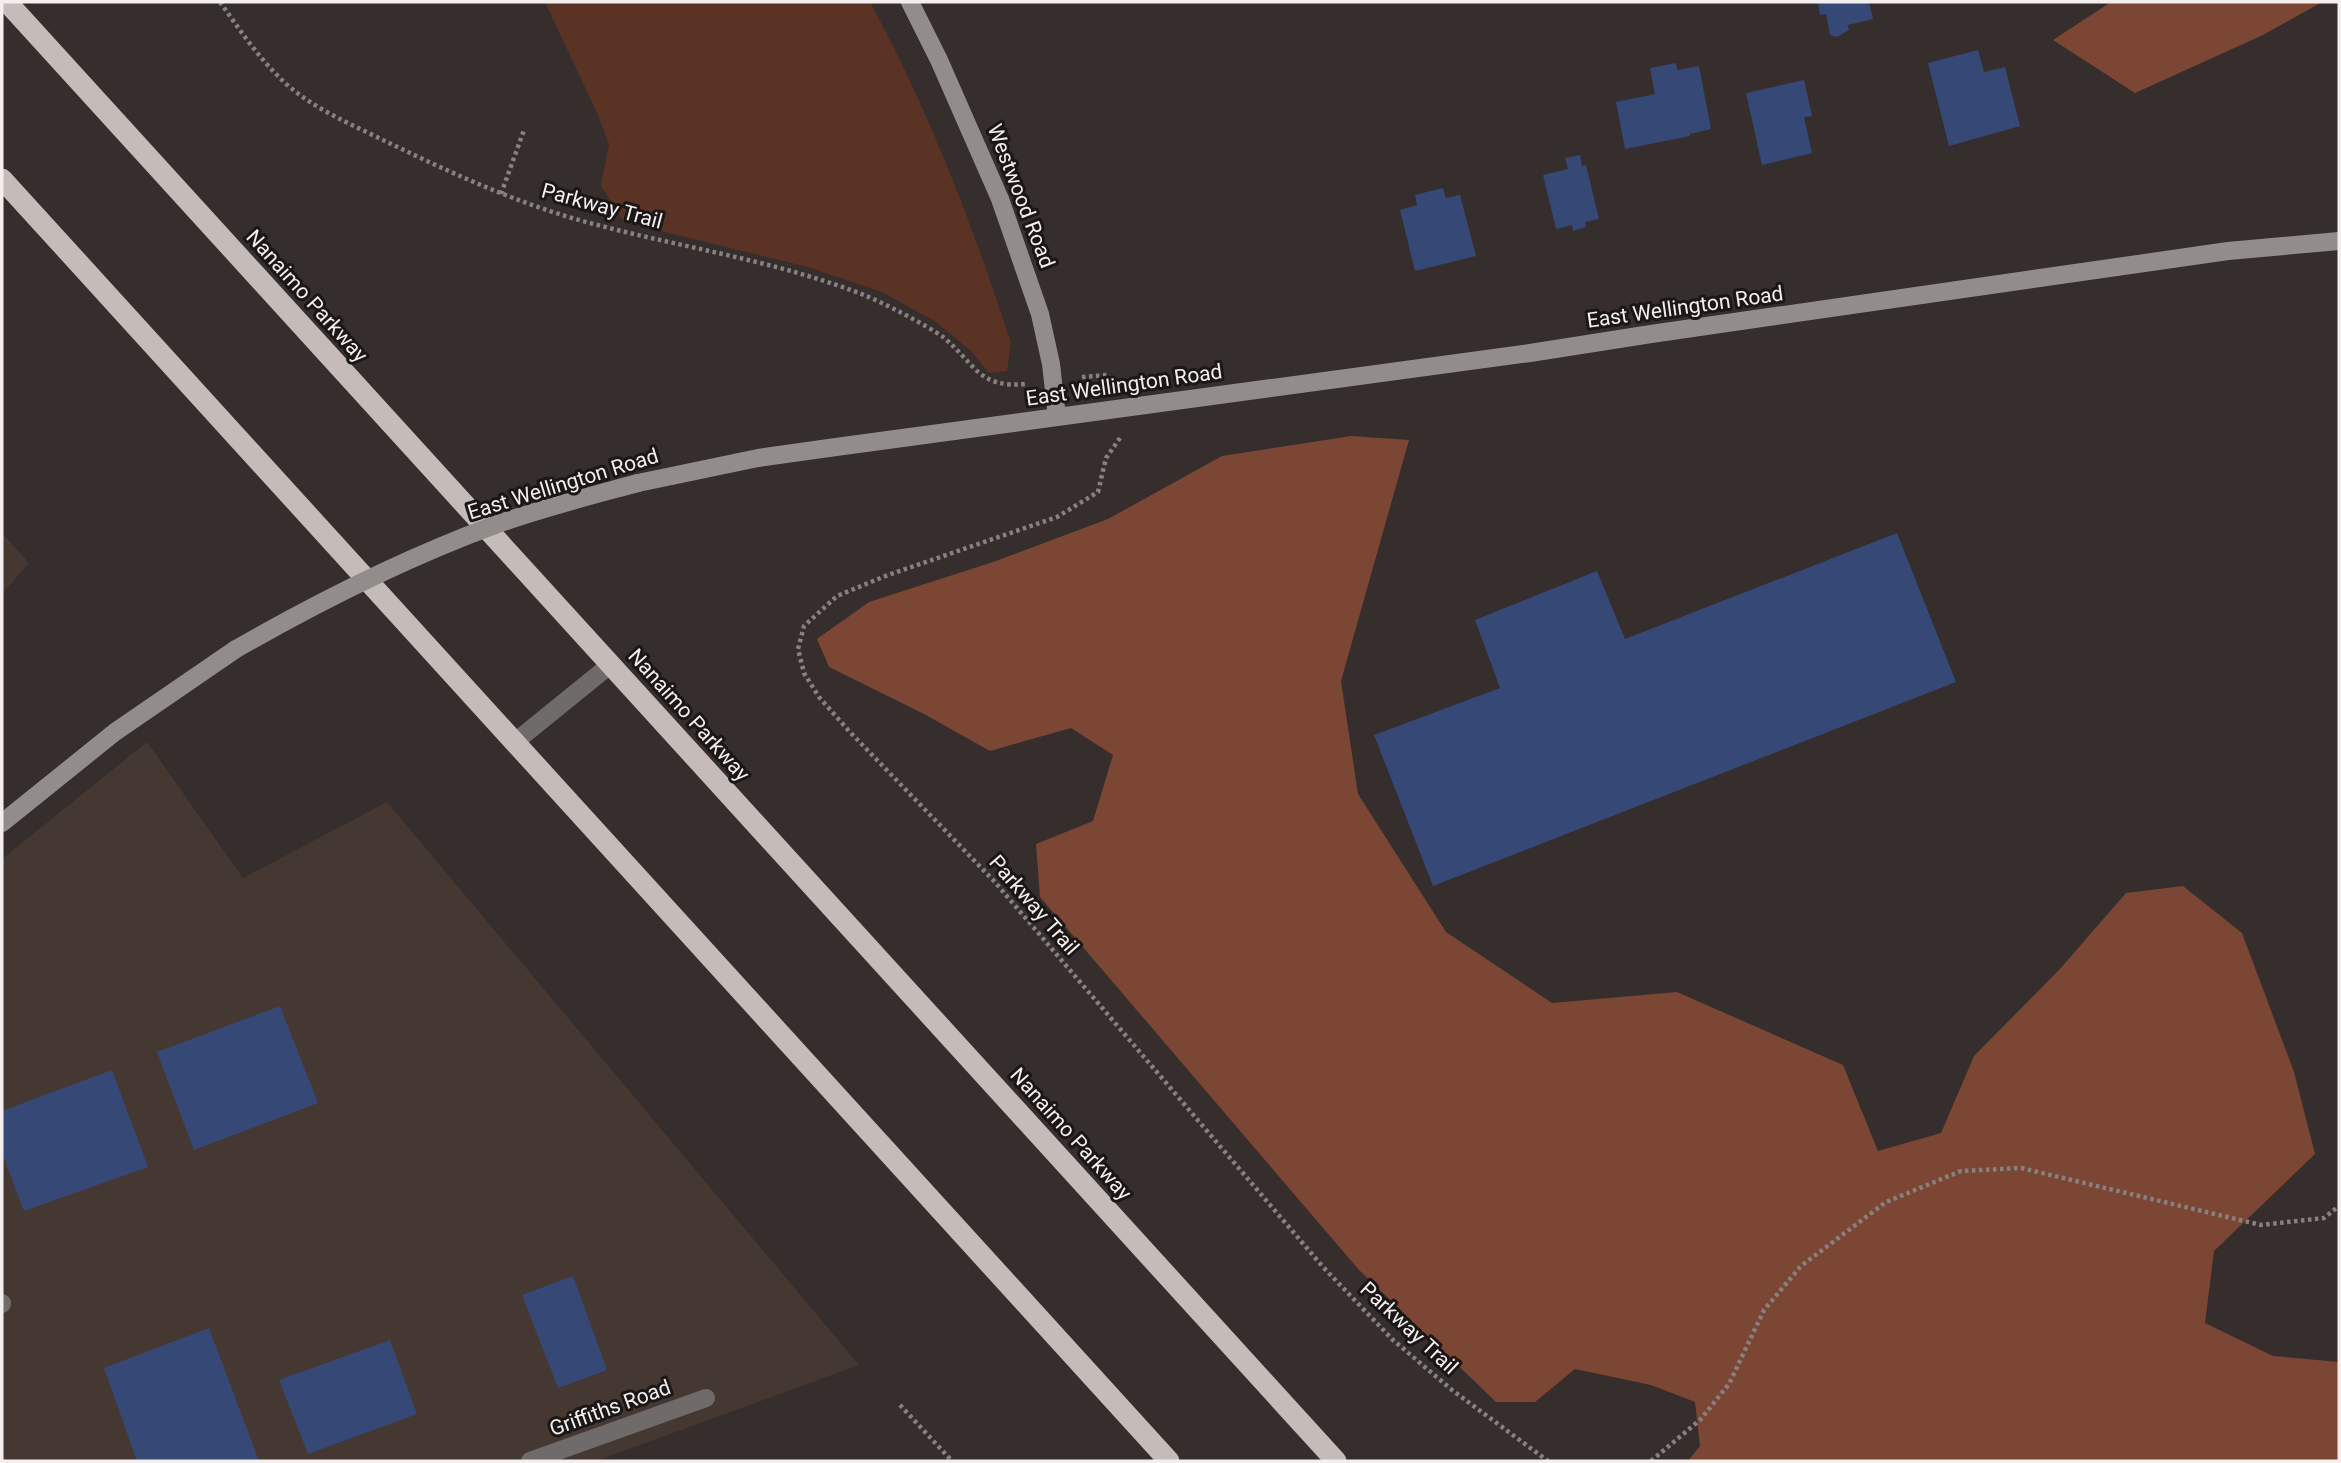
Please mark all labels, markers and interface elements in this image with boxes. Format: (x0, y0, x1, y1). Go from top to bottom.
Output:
street label: Westwood Road (983, 121, 1059, 271)
street label: Parkway Trail (539, 178, 665, 234)
street label: Nanaimo Parkway (241, 225, 373, 367)
street label: East Wellington Road (1585, 281, 1785, 333)
street label: East Wellington Road (1024, 359, 1224, 411)
street label: East Wellington Road (465, 444, 661, 524)
street label: Nanaimo Parkway (623, 644, 755, 786)
street label: Parkway Trail (984, 850, 1084, 960)
street label: Nanaimo Parkway (1005, 1063, 1137, 1205)
street label: Parkway Trail (1355, 1277, 1463, 1379)
street label: Griffiths Road (546, 1375, 674, 1441)

